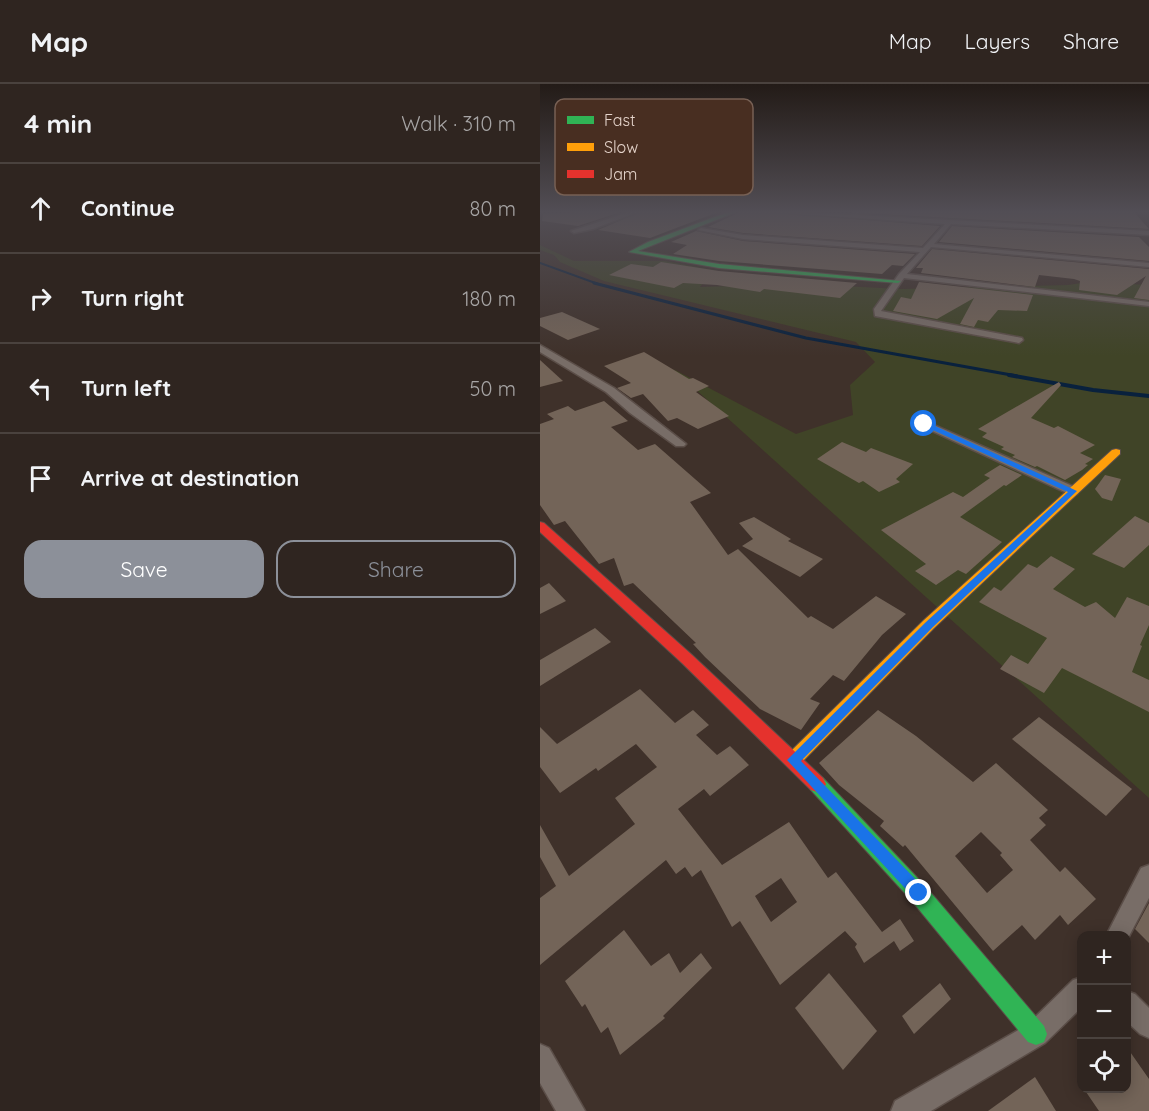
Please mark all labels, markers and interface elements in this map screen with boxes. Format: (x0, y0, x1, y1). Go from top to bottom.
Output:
text: Map (30, 24, 88, 59)
text: Map (889, 28, 932, 54)
text: Layers (965, 28, 1030, 54)
text: Share (1063, 28, 1119, 54)
legend (555, 99, 753, 195)
text: 4 min (24, 107, 92, 140)
text: Fast (604, 110, 635, 130)
text: Walk · 310 m (401, 111, 516, 136)
text: Slow (604, 137, 638, 157)
text: Jam (604, 164, 637, 184)
icon: ahead (24, 192, 57, 225)
text: Continue (81, 194, 175, 222)
text: 80 m (470, 196, 516, 221)
icon: right (24, 282, 57, 315)
text: Turn right (81, 284, 185, 312)
text: 180 m (462, 286, 516, 311)
icon: left (24, 372, 57, 405)
text: Turn left (81, 374, 171, 402)
text: 50 m (470, 376, 516, 401)
route start (910, 410, 936, 436)
icon: arrive (24, 462, 57, 495)
text: Arrive at destination (81, 464, 299, 492)
button: Save (24, 540, 264, 598)
button: Share (276, 540, 516, 598)
route end (905, 879, 931, 905)
map controls (1077, 931, 1131, 1093)
button: + (1077, 931, 1131, 985)
button: − (1077, 985, 1131, 1039)
button: locate (1077, 1039, 1131, 1093)

